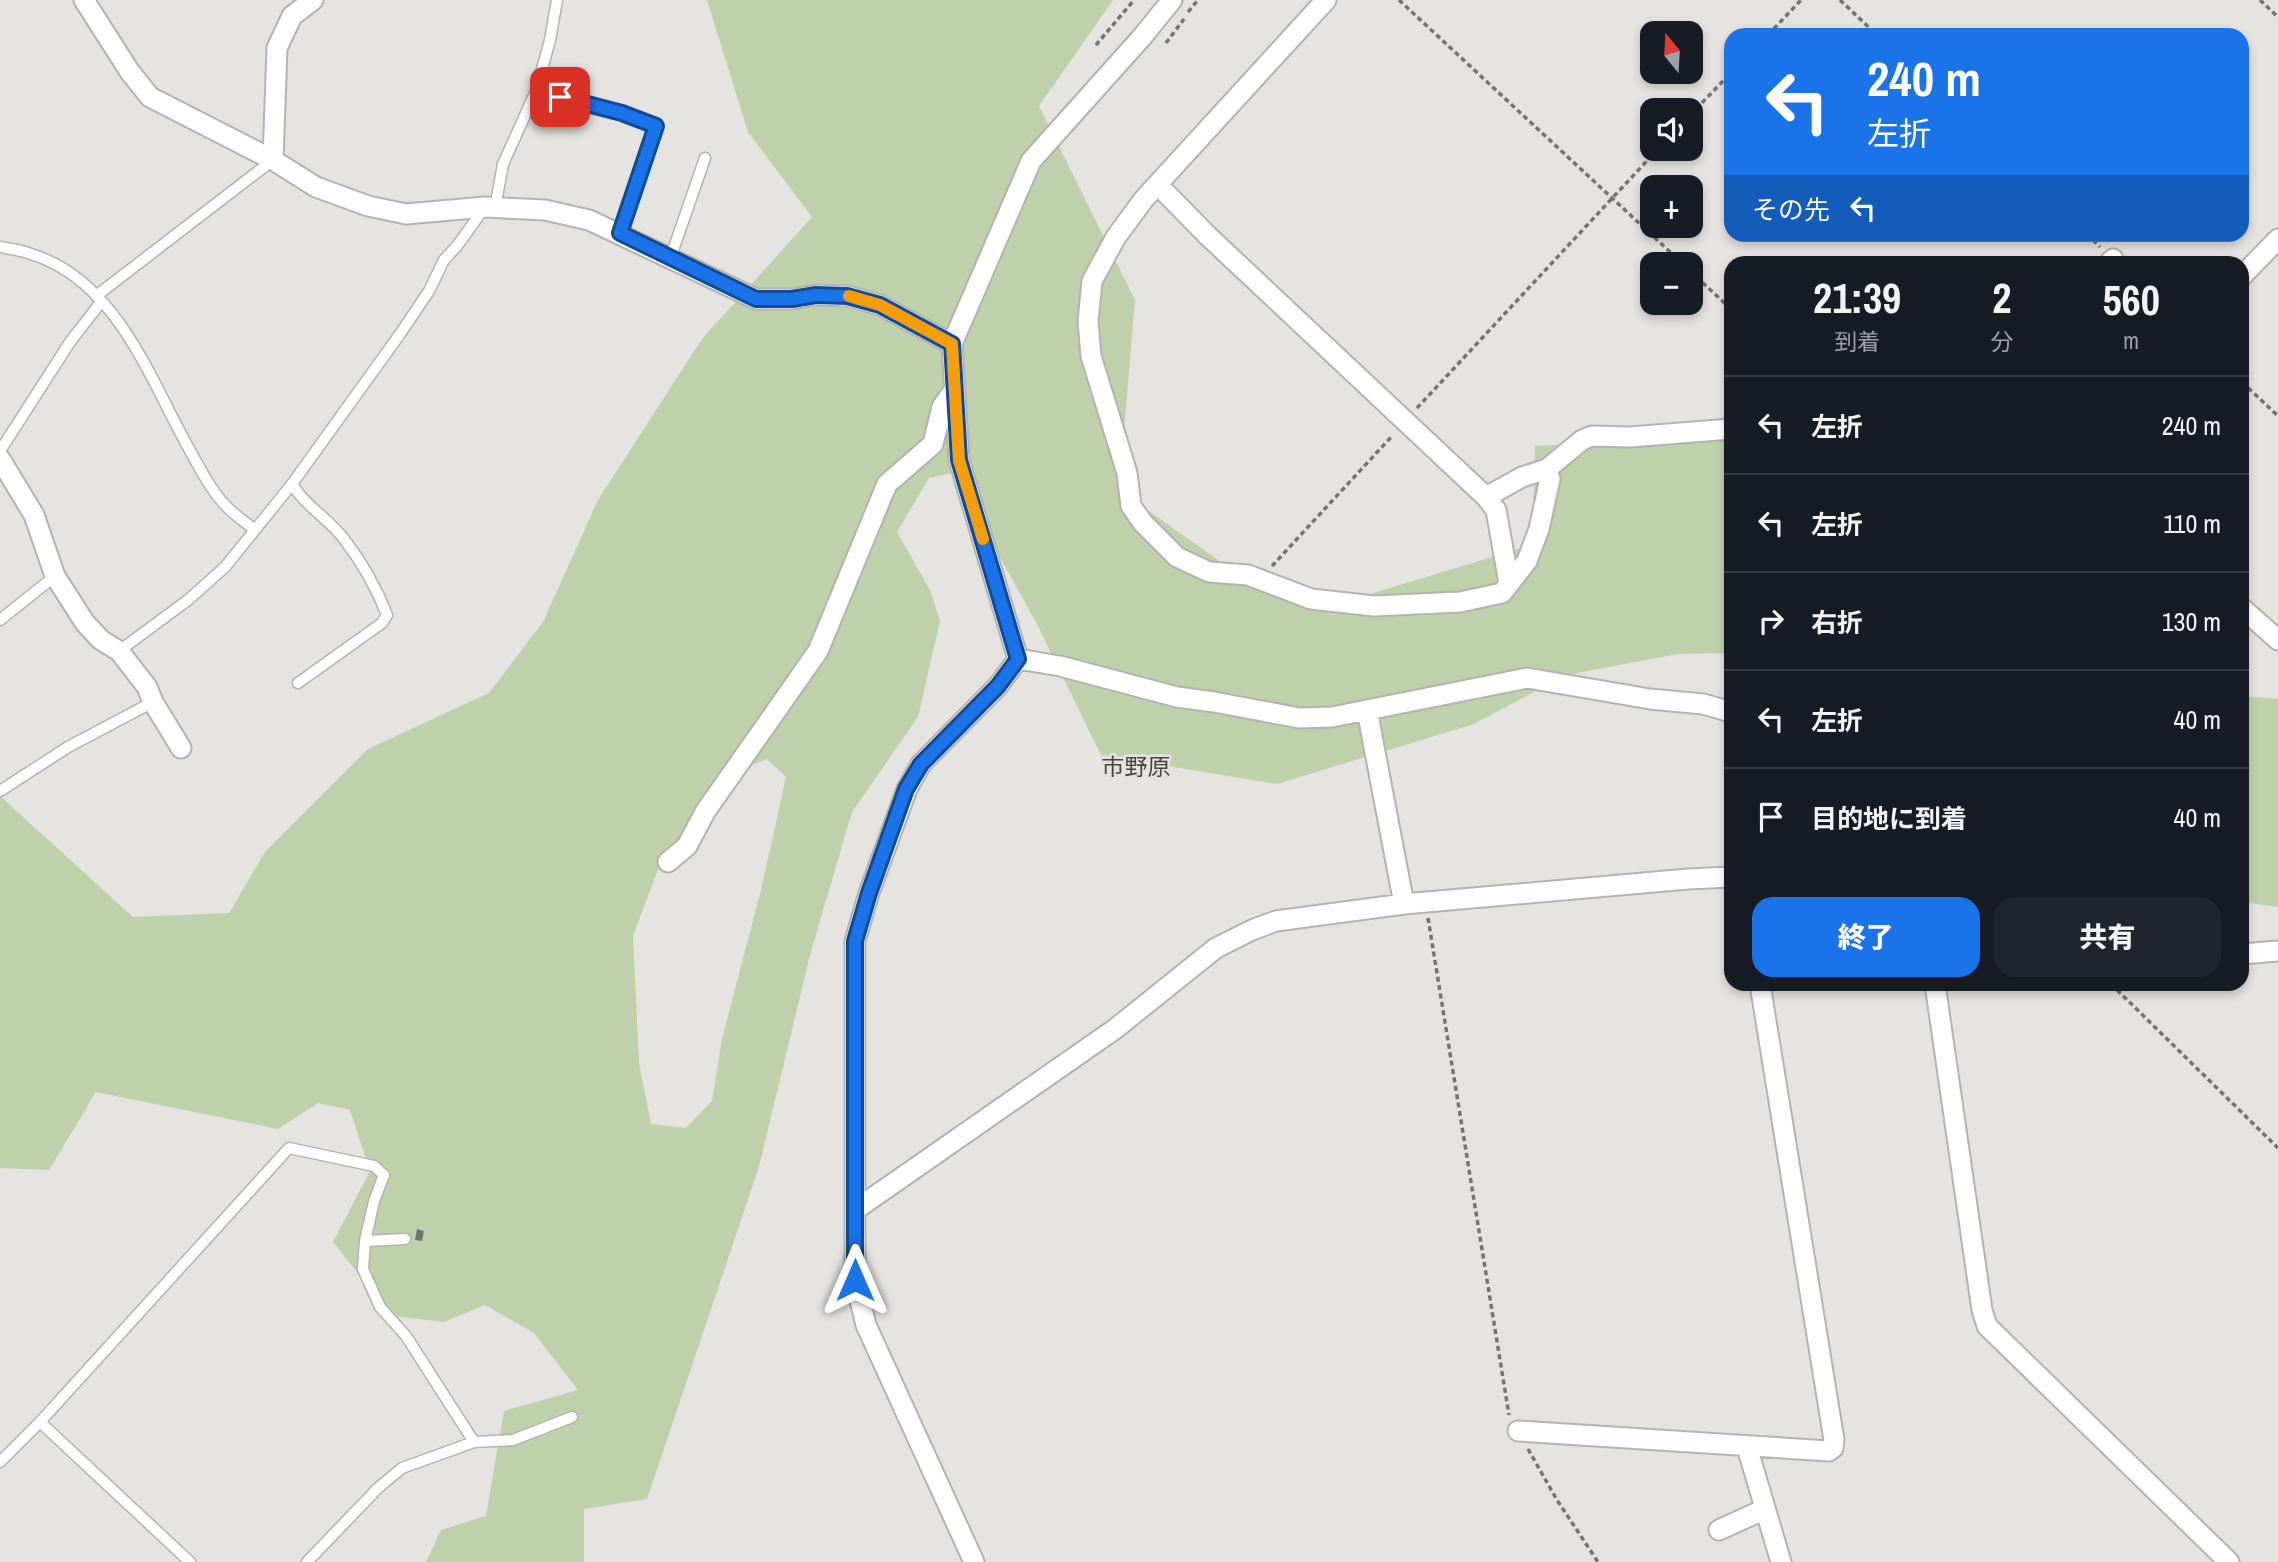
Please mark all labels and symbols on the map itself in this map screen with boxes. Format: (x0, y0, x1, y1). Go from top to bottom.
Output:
north arrow (1640, 21, 1703, 84)
pin (530, 67, 590, 127)
district label: 市野原 (1102, 751, 1171, 782)
position arrow (818, 1243, 892, 1317)

